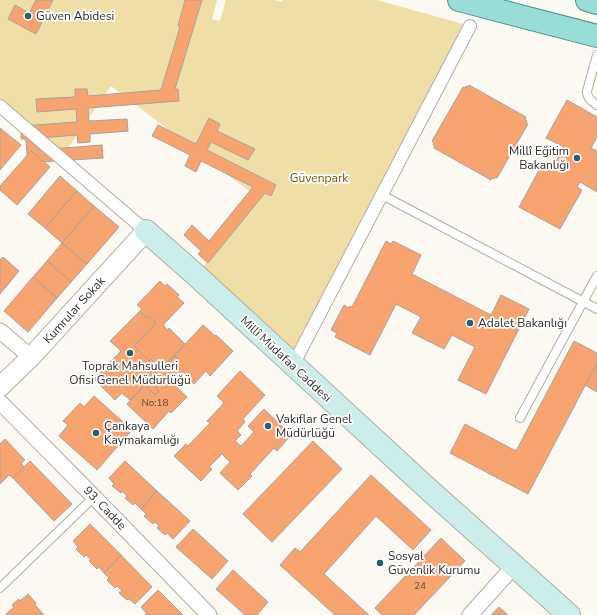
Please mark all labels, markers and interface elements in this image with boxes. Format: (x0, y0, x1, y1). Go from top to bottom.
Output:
place label: Güven Abidesi (36, 8, 114, 24)
marker: Güven Abidesi (23, 11, 33, 21)
place label: Millî Eğitim Bakanlığı (509, 143, 569, 173)
marker: Millî Eğitim Bakanlığı (572, 153, 582, 163)
park label: Güvenpark (290, 170, 349, 186)
street label: Kumrular Sokak (40, 272, 109, 347)
street label: Millî Müdafaa Caddesi (237, 312, 335, 406)
place label: Adalet Bakanlığı (478, 315, 567, 331)
marker: Adalet Bakanlığı (465, 318, 475, 328)
marker: Toprak Mahsulleri Ofisi Genel Müdürlüğü (125, 348, 135, 358)
place label: Toprak Mahsulleri Ofisi Genel Müdürlüğü (69, 358, 191, 388)
house number: No:18 (141, 396, 169, 410)
place label: Vakıflar Genel Müdürlüğü (275, 411, 352, 441)
place label: Çankaya Kaymakamlığı (104, 418, 179, 448)
marker: Vakıflar Genel Müdürlüğü (263, 421, 273, 431)
marker: Çankaya Kaymakamlığı (91, 428, 101, 438)
street label: 93. Cadde (80, 483, 130, 533)
place label: Sosyal Güvenlik Kurumu (388, 548, 480, 578)
marker: Sosyal Güvenlik Kurumu (375, 558, 385, 568)
house number: 24 (414, 579, 426, 593)

